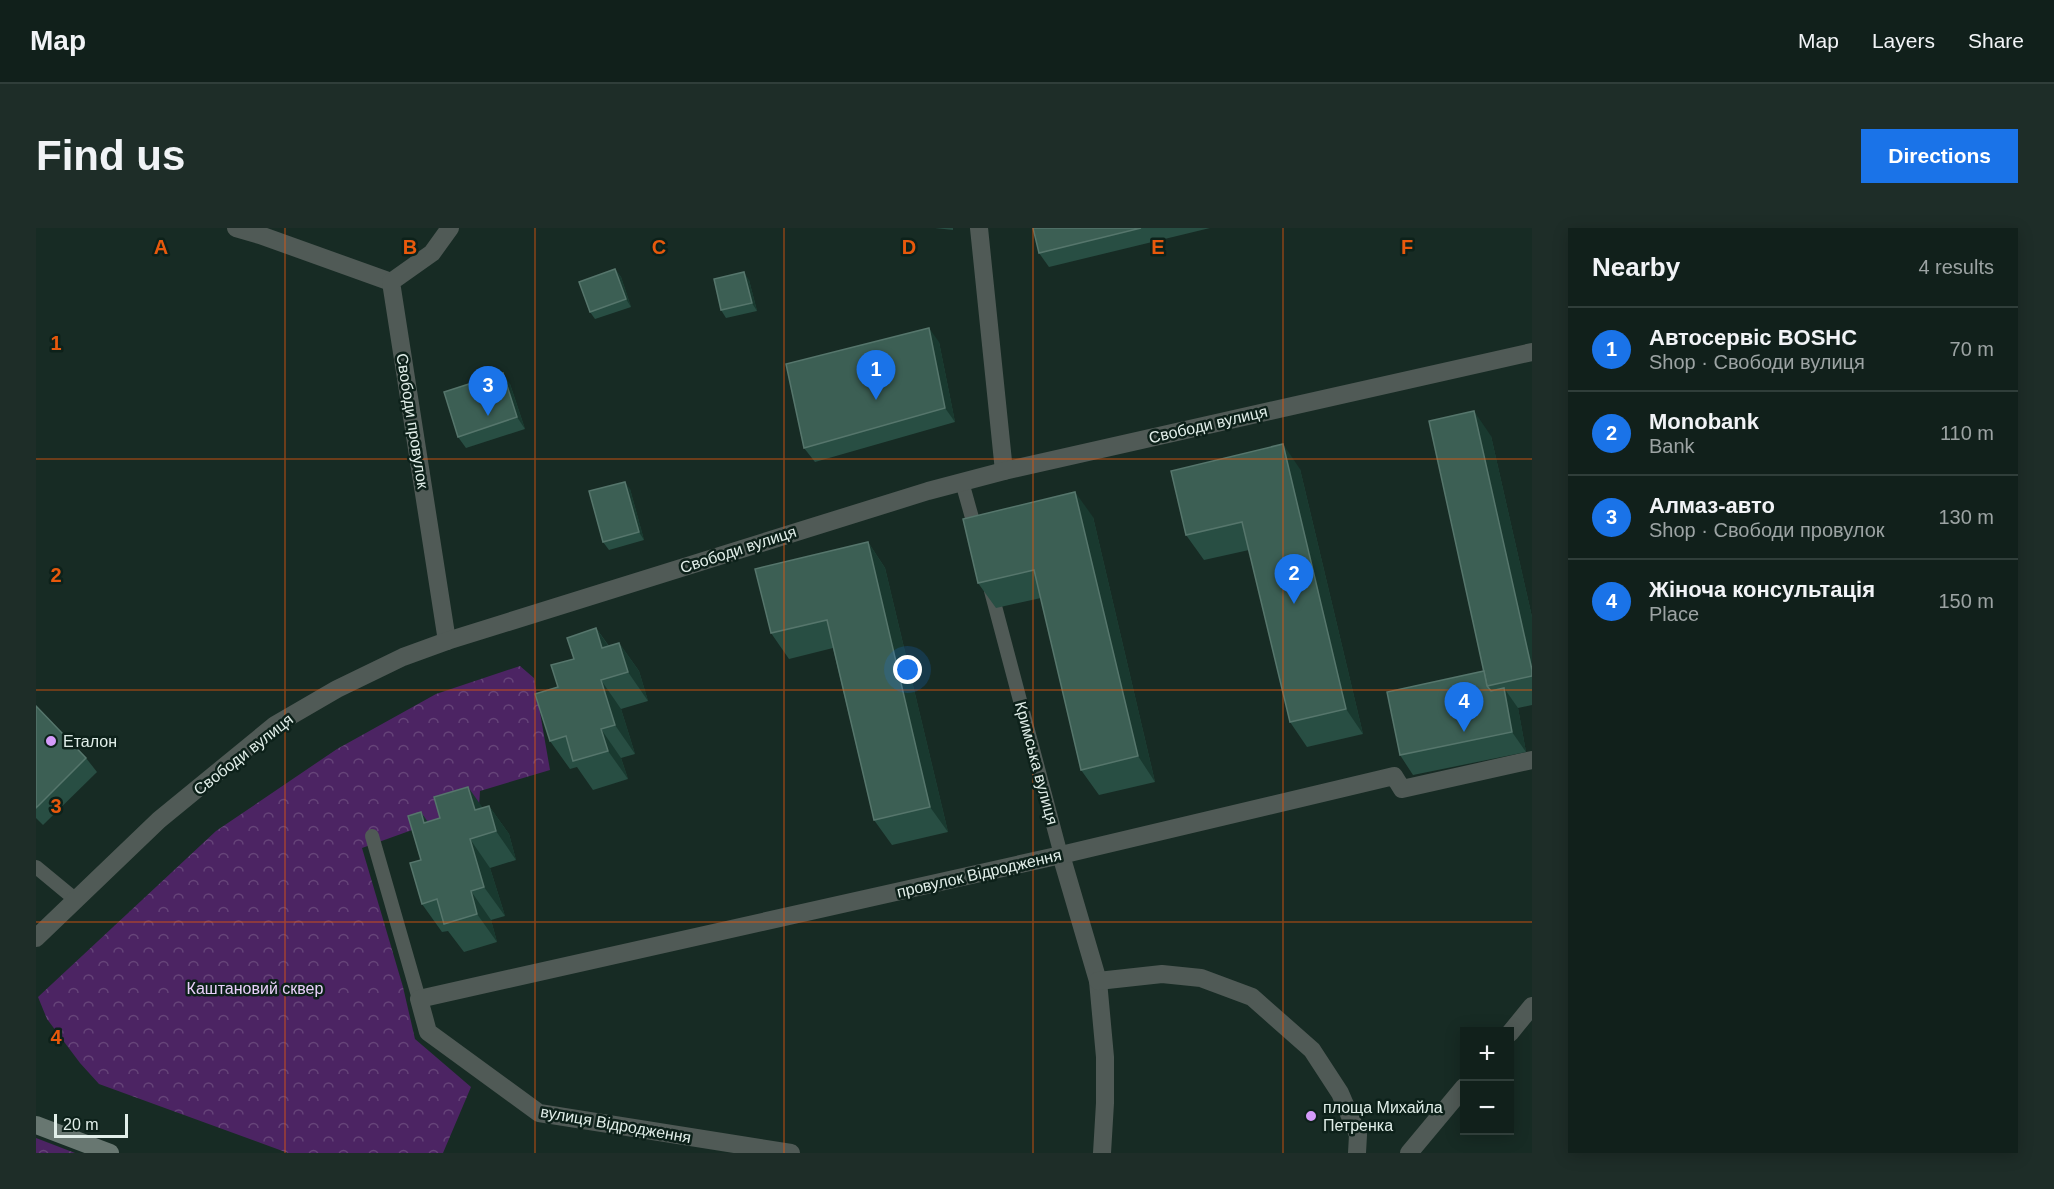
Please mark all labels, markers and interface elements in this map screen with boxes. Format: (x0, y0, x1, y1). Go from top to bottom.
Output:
text: Map (30, 25, 86, 56)
text: Map (1798, 29, 1839, 52)
text: Layers (1872, 29, 1935, 52)
text: Share (1968, 29, 2024, 52)
button: Directions (1861, 129, 2018, 183)
text: Find us (36, 132, 185, 179)
text: A (154, 236, 168, 258)
text: B (403, 236, 417, 258)
text: C (652, 236, 666, 258)
text: D (902, 236, 916, 258)
text: E (1151, 236, 1165, 258)
text: F (1401, 236, 1413, 258)
text: Nearby (1592, 252, 1680, 282)
text: 4 results (1918, 256, 1994, 278)
text: Автосервіс BOSHC (1649, 325, 1857, 350)
text: 1 (50, 332, 62, 354)
text: 1 (1606, 338, 1617, 360)
text: 70 m (1950, 338, 1994, 360)
pin: 1 (856, 350, 896, 400)
text: Shop · Свободи вулиця (1649, 351, 1865, 373)
street label: Свободи провулок (393, 352, 432, 491)
pin: 3 (468, 366, 508, 416)
street label: Свободи вулиця (1147, 403, 1269, 446)
text: Monobank (1649, 409, 1759, 434)
text: 2 (1606, 422, 1617, 444)
text: 110 m (1940, 422, 1994, 444)
text: Bank (1649, 435, 1695, 457)
text: Алмаз-авто (1649, 493, 1775, 518)
text: 3 (1606, 506, 1617, 528)
text: 130 m (1938, 506, 1994, 528)
text: Shop · Свободи провулок (1649, 519, 1885, 541)
street label: Свободи вулиця (678, 523, 798, 576)
pin: 2 (1274, 554, 1314, 604)
text: 2 (50, 564, 62, 586)
text: Жіноча консультація (1649, 577, 1875, 602)
text: 4 (1606, 590, 1617, 612)
text: 150 m (1938, 590, 1994, 612)
text: Place (1649, 603, 1699, 625)
your location (893, 655, 922, 684)
pin: 4 (1444, 682, 1484, 732)
street label: Кримська вулиця (1012, 700, 1061, 827)
street label: Свободи вулиця (190, 710, 296, 798)
place label: Еталон (63, 733, 117, 750)
marker: Еталон (44, 734, 58, 748)
text: 3 (50, 795, 62, 817)
street label: провулок Відродження (895, 846, 1063, 901)
park label: Каштановий сквер (187, 980, 323, 997)
text: 4 (50, 1026, 62, 1048)
map controls (1460, 1027, 1514, 1135)
button: + (1460, 1027, 1514, 1081)
button: − (1460, 1081, 1514, 1135)
place label: площа Михайла Петренка (1323, 1099, 1443, 1134)
street label: вулиця Відродження (539, 1103, 693, 1146)
marker: площа Михайла Петренка (1304, 1109, 1318, 1123)
scale bar (54, 1111, 128, 1138)
text: 20 m (63, 1116, 99, 1133)

